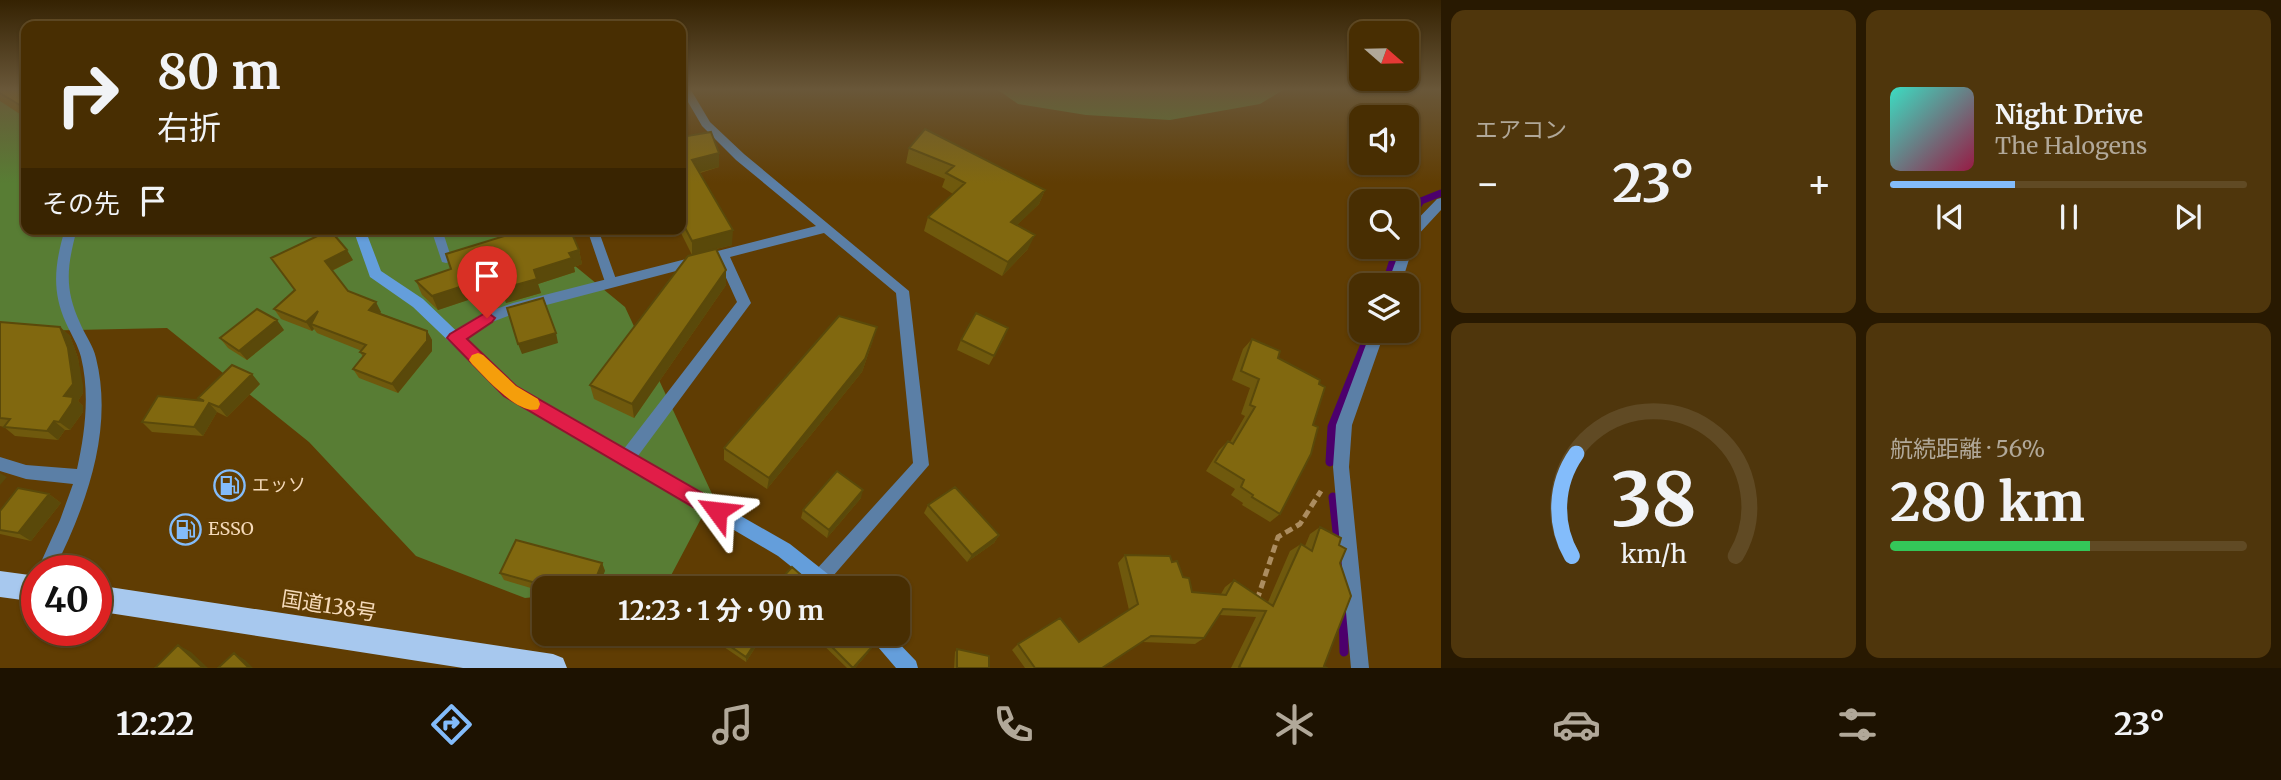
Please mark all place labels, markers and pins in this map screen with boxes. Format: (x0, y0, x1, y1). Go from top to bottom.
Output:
pin (457, 246, 517, 318)
fuel station icon: エッソ (212, 468, 246, 502)
place label: エッソ (252, 473, 306, 496)
fuel station icon: ESSO (168, 512, 202, 546)
place label: ESSO (208, 517, 254, 540)

